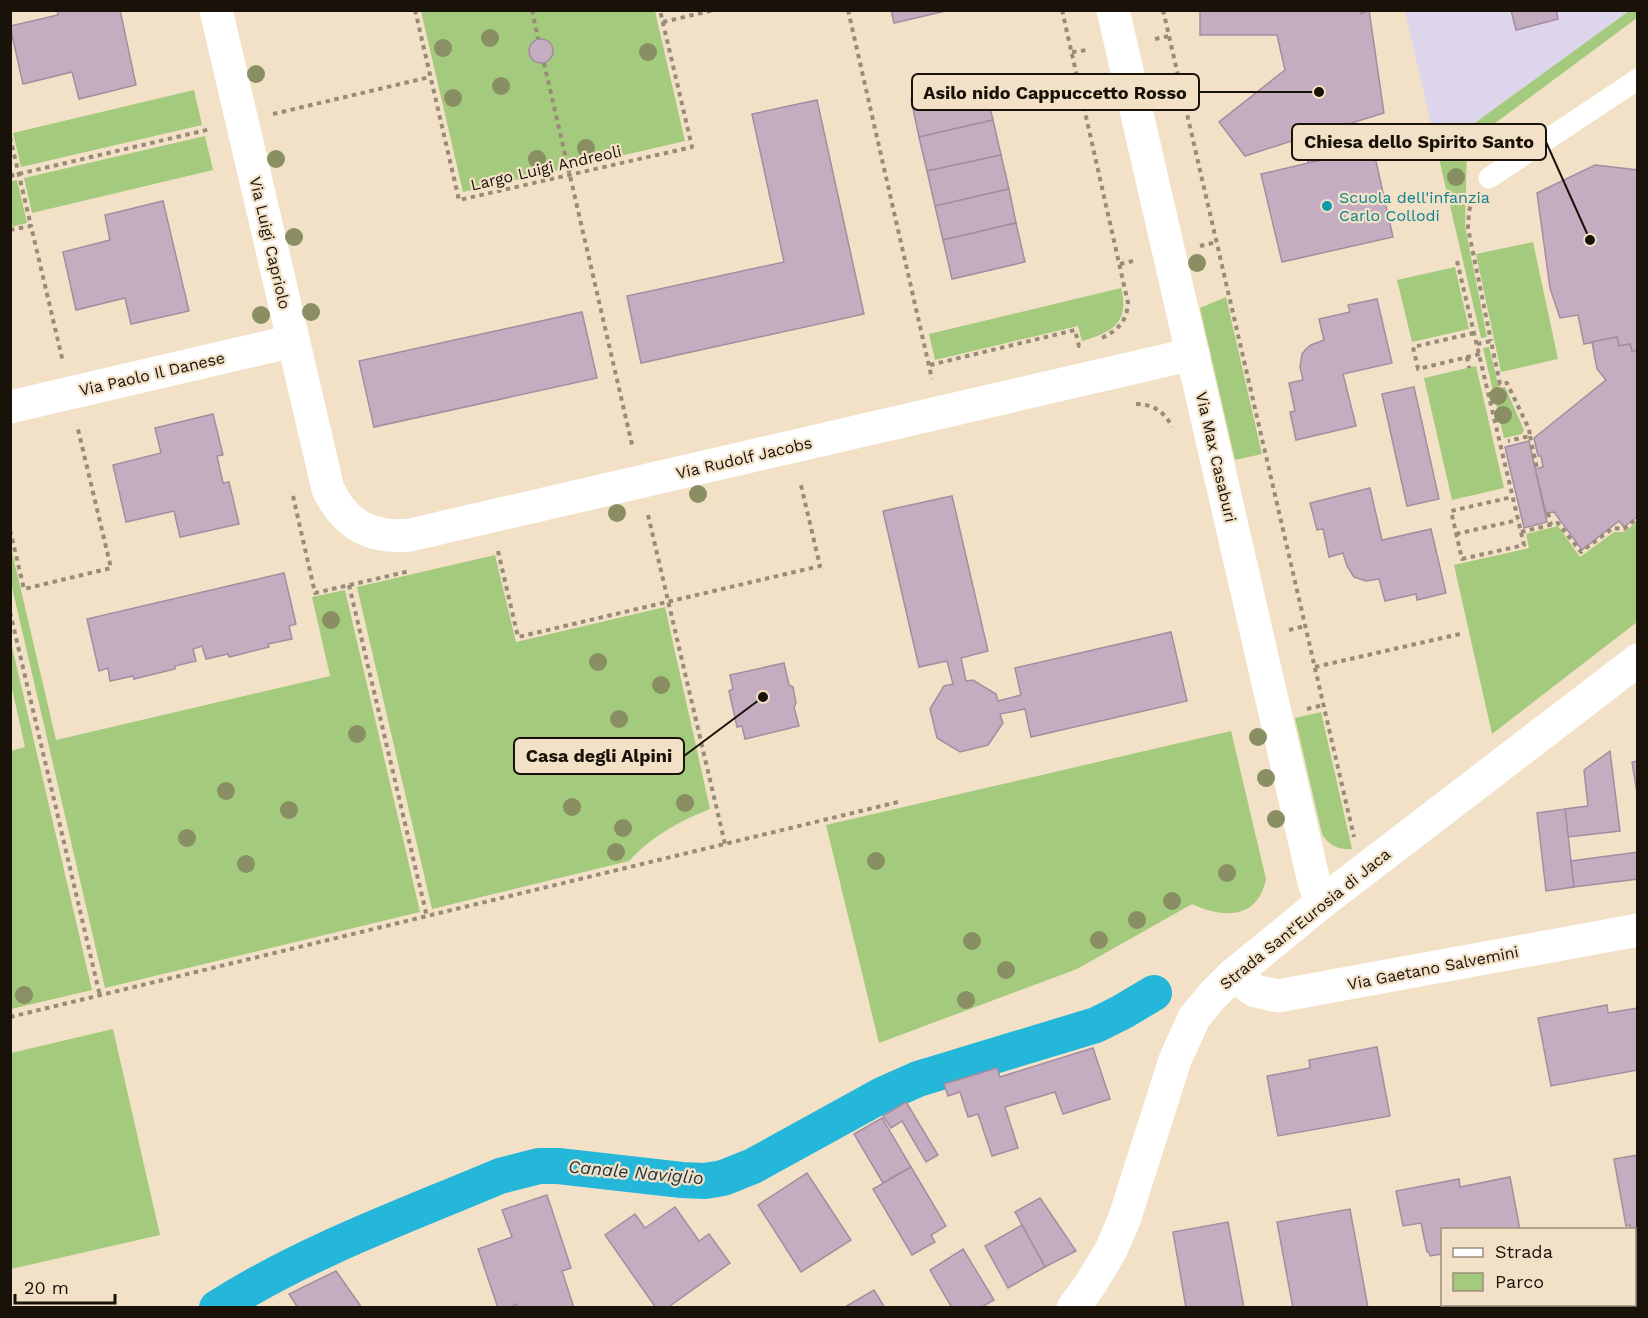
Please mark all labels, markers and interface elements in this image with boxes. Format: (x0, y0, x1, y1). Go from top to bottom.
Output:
callout: Asilo nido Cappuccetto Rosso (912, 74, 1199, 110)
text: Asilo nido Cappuccetto Rosso (923, 82, 1187, 103)
callout: Chiesa dello Spirito Santo (1292, 124, 1546, 160)
text: Chiesa dello Spirito Santo (1304, 131, 1534, 152)
street label: Largo Luigi Andreoli (469, 141, 623, 195)
street label: Via Luigi Capriolo (246, 175, 294, 311)
place label: Scuola dell'infanzia Carlo Collodi (1339, 188, 1490, 225)
marker: Scuola dell'infanzia Carlo Collodi (1320, 199, 1334, 213)
street label: Via Paolo Il Danese (77, 348, 227, 400)
street label: Via Max Casaburi (1192, 390, 1240, 524)
street label: Via Rudolf Jacobs (674, 433, 814, 483)
callout: Casa degli Alpini (514, 738, 684, 774)
text: Casa degli Alpini (526, 745, 672, 766)
street label: Strada Sant'Eurosia di Jaca (1216, 844, 1394, 994)
street label: Via Gaetano Salvemini (1346, 942, 1520, 994)
water label: Canale Naviglio (567, 1156, 705, 1188)
legend (1441, 1228, 1636, 1306)
text: Strada (1495, 1241, 1553, 1262)
scale bar (15, 1267, 116, 1305)
text: Parco (1495, 1271, 1544, 1292)
text: 20 m (24, 1277, 69, 1298)

